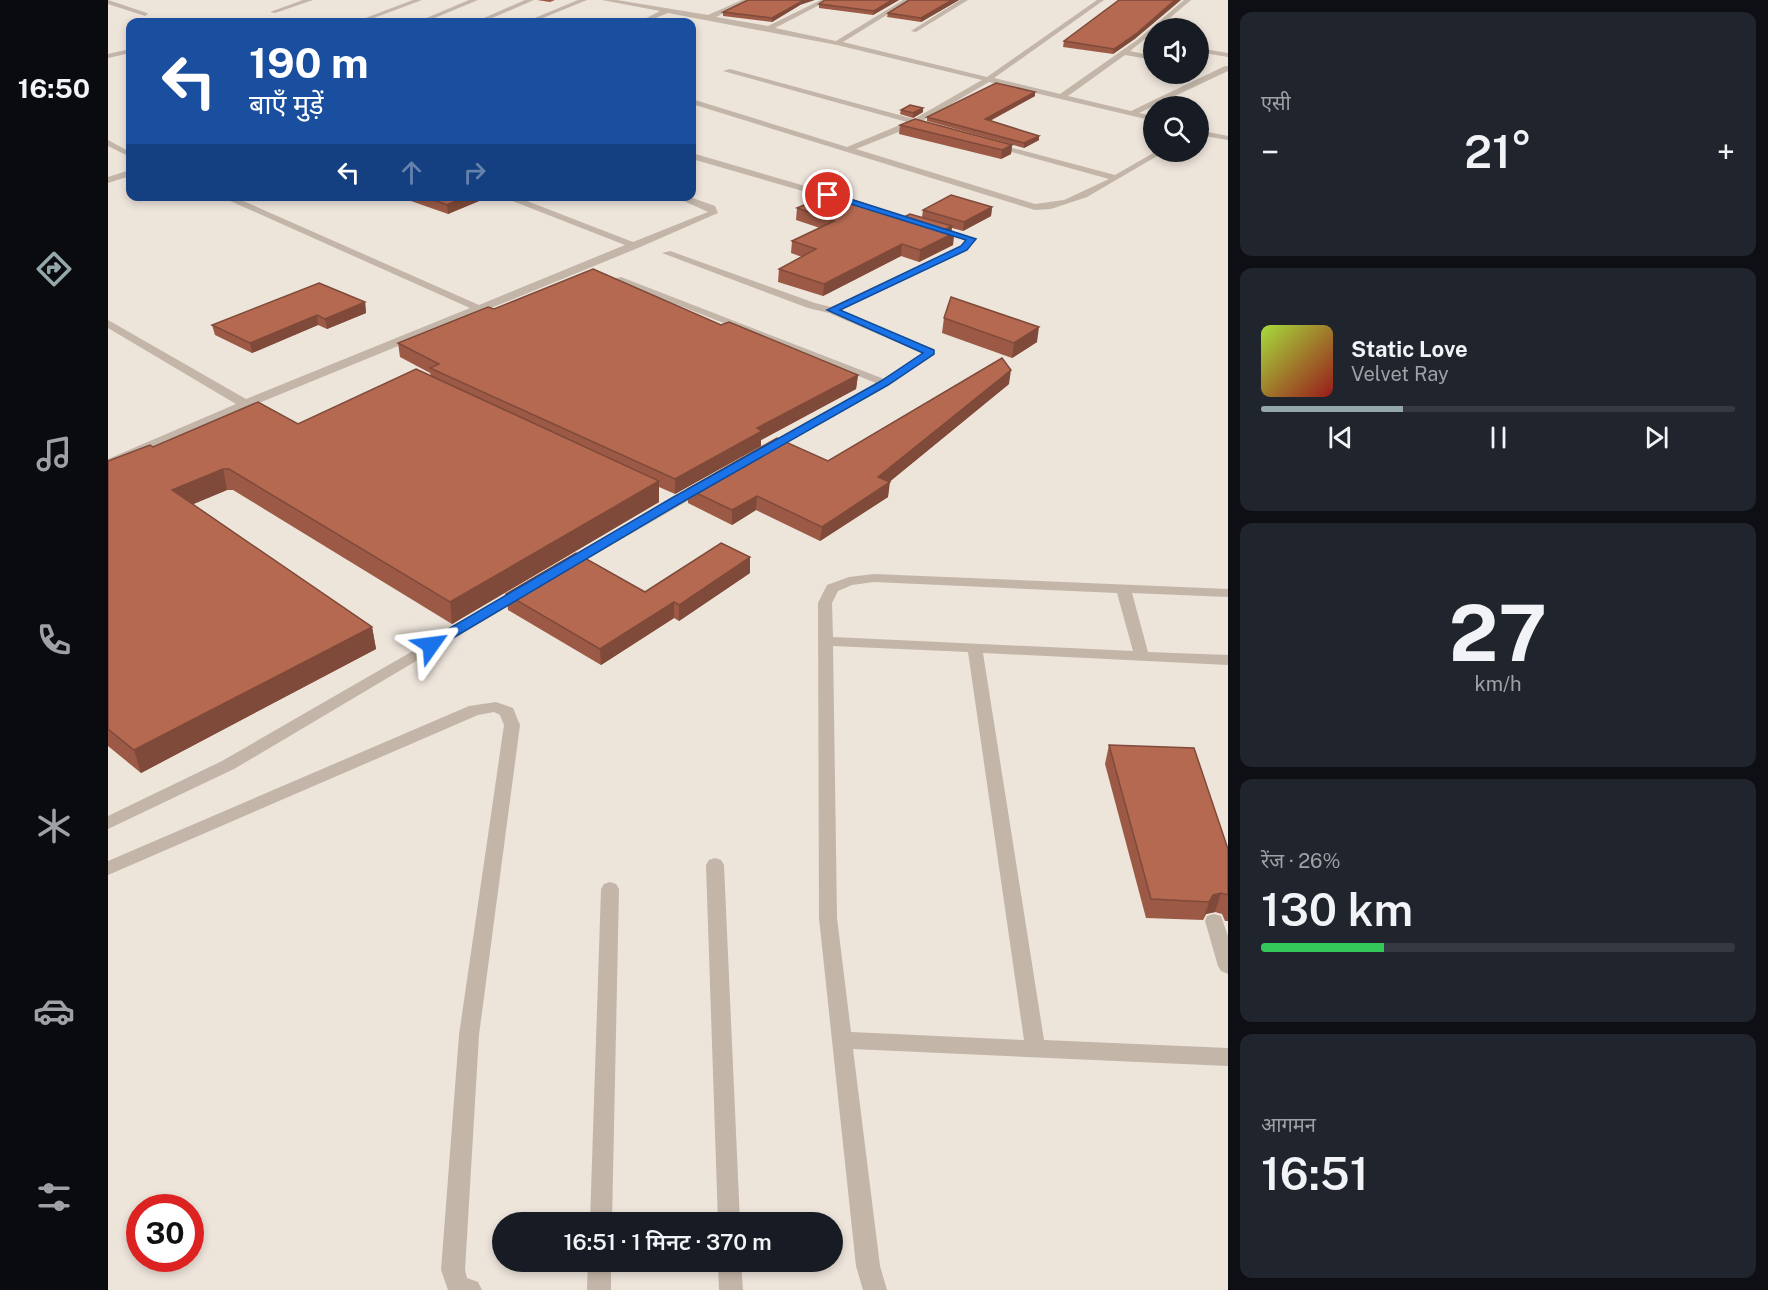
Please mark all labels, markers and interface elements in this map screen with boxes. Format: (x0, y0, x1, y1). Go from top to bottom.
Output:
map controls (1143, 18, 1209, 162)
button: sound (1143, 18, 1209, 84)
text: 190 m (249, 38, 369, 87)
icon: left (150, 42, 228, 120)
text: 16:50 (18, 72, 90, 104)
text: बाएँ मुड़ें (249, 88, 324, 120)
text: एसी (1261, 91, 1291, 115)
button: search (1143, 96, 1209, 162)
text: 21° (1464, 125, 1532, 178)
text: − (1261, 133, 1279, 171)
text: + (1717, 133, 1735, 171)
icon: left (332, 156, 365, 189)
icon: ahead (395, 156, 428, 189)
icon: right (458, 156, 491, 189)
pin (802, 169, 853, 220)
icon: arrive (811, 178, 844, 211)
icon: directions (33, 248, 75, 290)
text: Static Love (1351, 336, 1468, 362)
text: Velvet Ray (1351, 362, 1449, 386)
icon: previous (1324, 421, 1357, 454)
icon: pause (1482, 421, 1515, 454)
icon: next (1640, 421, 1673, 454)
icon: music (33, 433, 75, 475)
text: 27 (1449, 587, 1547, 679)
position arrow (399, 613, 463, 677)
icon: phone (33, 619, 75, 661)
text: km/h (1474, 672, 1522, 696)
icon: climate (33, 805, 75, 847)
text: रेंज · 26% (1261, 849, 1341, 873)
text: 130 km (1261, 883, 1413, 936)
icon: car (33, 990, 75, 1032)
text: आगमन (1261, 1113, 1316, 1137)
text: 16:51 (1261, 1147, 1368, 1200)
icon: filters (33, 1176, 75, 1218)
speed limit sign: 30 (126, 1194, 204, 1272)
text: 16:51 · 1 मिनट · 370 m (563, 1229, 772, 1255)

